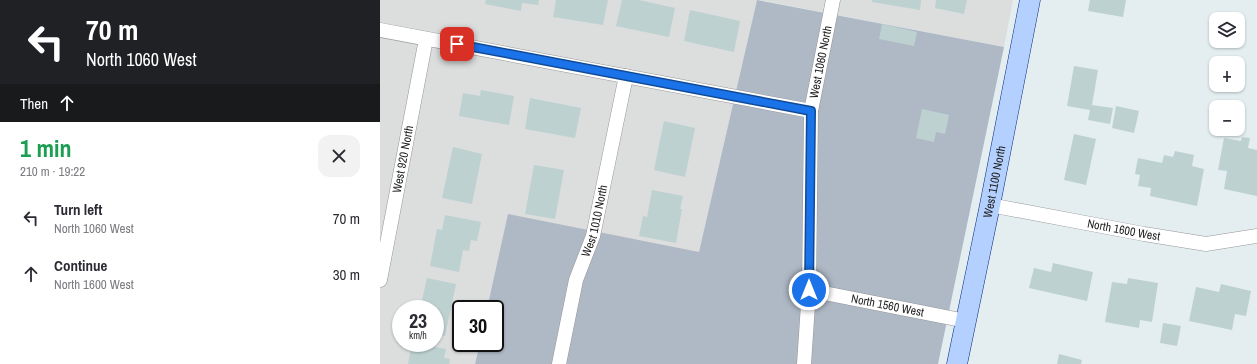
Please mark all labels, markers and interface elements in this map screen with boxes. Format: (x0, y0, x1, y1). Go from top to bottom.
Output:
text: 70 m (86, 11, 138, 49)
map controls (1209, 12, 1245, 136)
button: layers (1209, 12, 1245, 48)
icon: left (20, 16, 72, 68)
street label: West 1060 North (806, 24, 836, 100)
pin (440, 27, 474, 61)
icon: arrive (446, 33, 468, 55)
text: North 1060 West (86, 47, 197, 72)
button: + (1209, 56, 1245, 92)
icon: ahead (56, 92, 78, 114)
text: Then (20, 93, 48, 114)
button: − (1209, 100, 1245, 136)
street label: West 920 North (389, 124, 417, 194)
text: 1 min (20, 132, 71, 164)
button: close (318, 135, 360, 177)
street label: West 1100 North (980, 144, 1009, 219)
text: 210 m · 19:22 (20, 163, 85, 180)
street label: West 1010 North (578, 183, 611, 259)
text: Turn left (54, 199, 102, 220)
icon: left (20, 207, 42, 229)
text: 70 m (333, 208, 360, 229)
street label: North 1600 West (1086, 215, 1162, 245)
text: North 1060 West (54, 220, 134, 237)
text: Continue (54, 255, 107, 276)
icon: ahead (20, 263, 42, 285)
text: 30 m (333, 264, 360, 285)
position arrow (788, 269, 830, 311)
text: North 1600 West (54, 276, 134, 293)
street label: North 1560 West (850, 290, 925, 321)
speed limit sign: 30 (452, 300, 504, 352)
text: 23 (409, 307, 427, 334)
text: km/h (409, 329, 427, 342)

